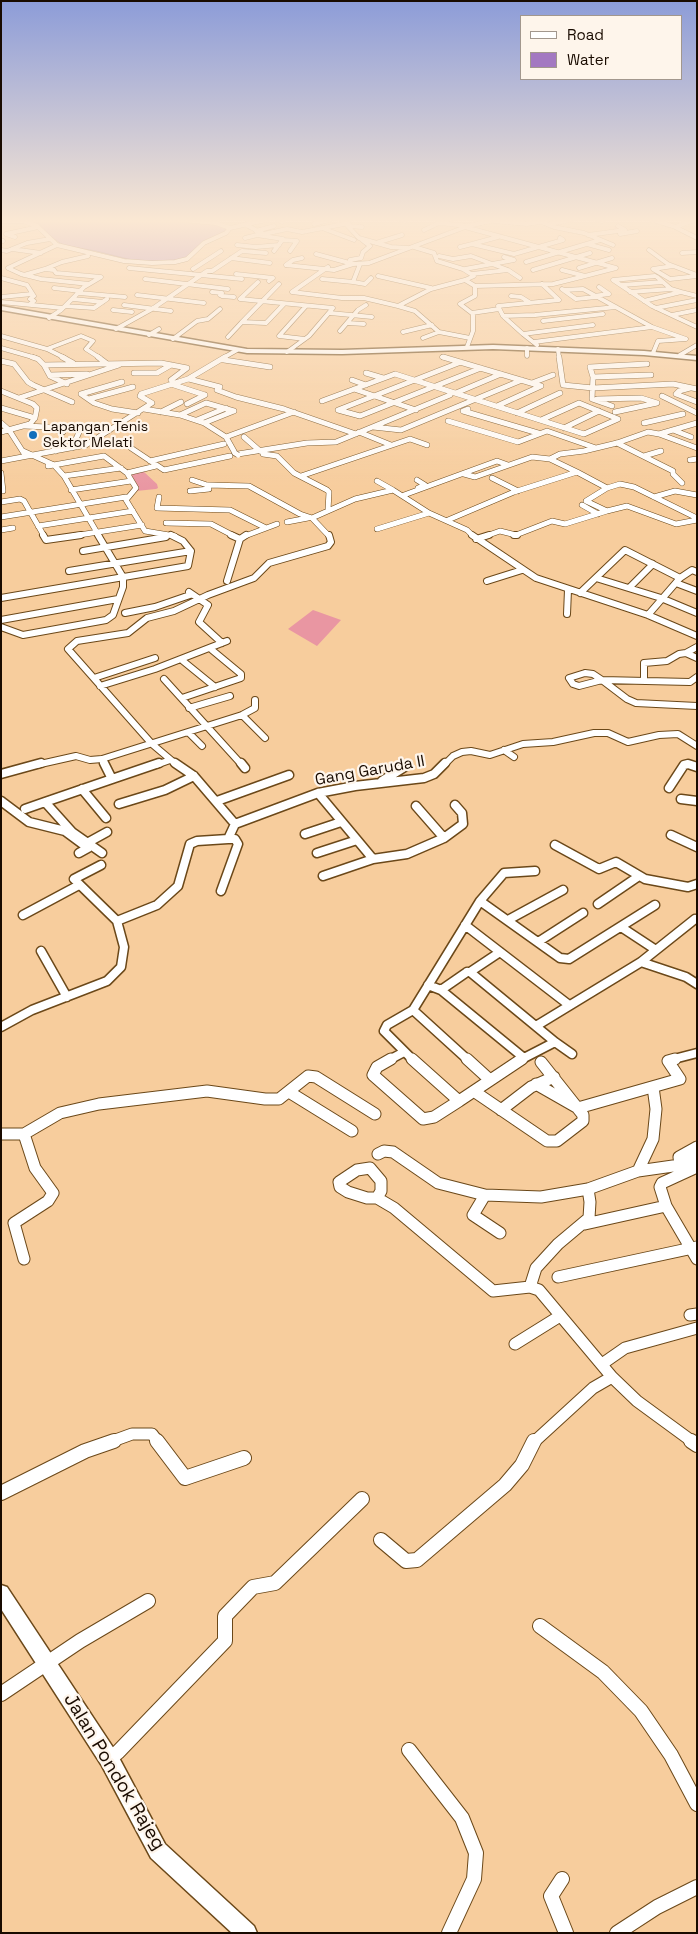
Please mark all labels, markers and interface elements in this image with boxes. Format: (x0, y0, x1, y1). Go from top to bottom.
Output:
legend (520, 15, 683, 80)
text: Road (567, 25, 604, 44)
text: Water (567, 50, 609, 69)
place label: Lapangan Tenis Sektor Melati (43, 419, 148, 452)
marker: Lapangan Tenis Sektor Melati (27, 429, 39, 441)
street label: Gang Garuda II (314, 752, 426, 790)
street label: Jalan Pondok Rajeg (58, 1690, 170, 1854)

